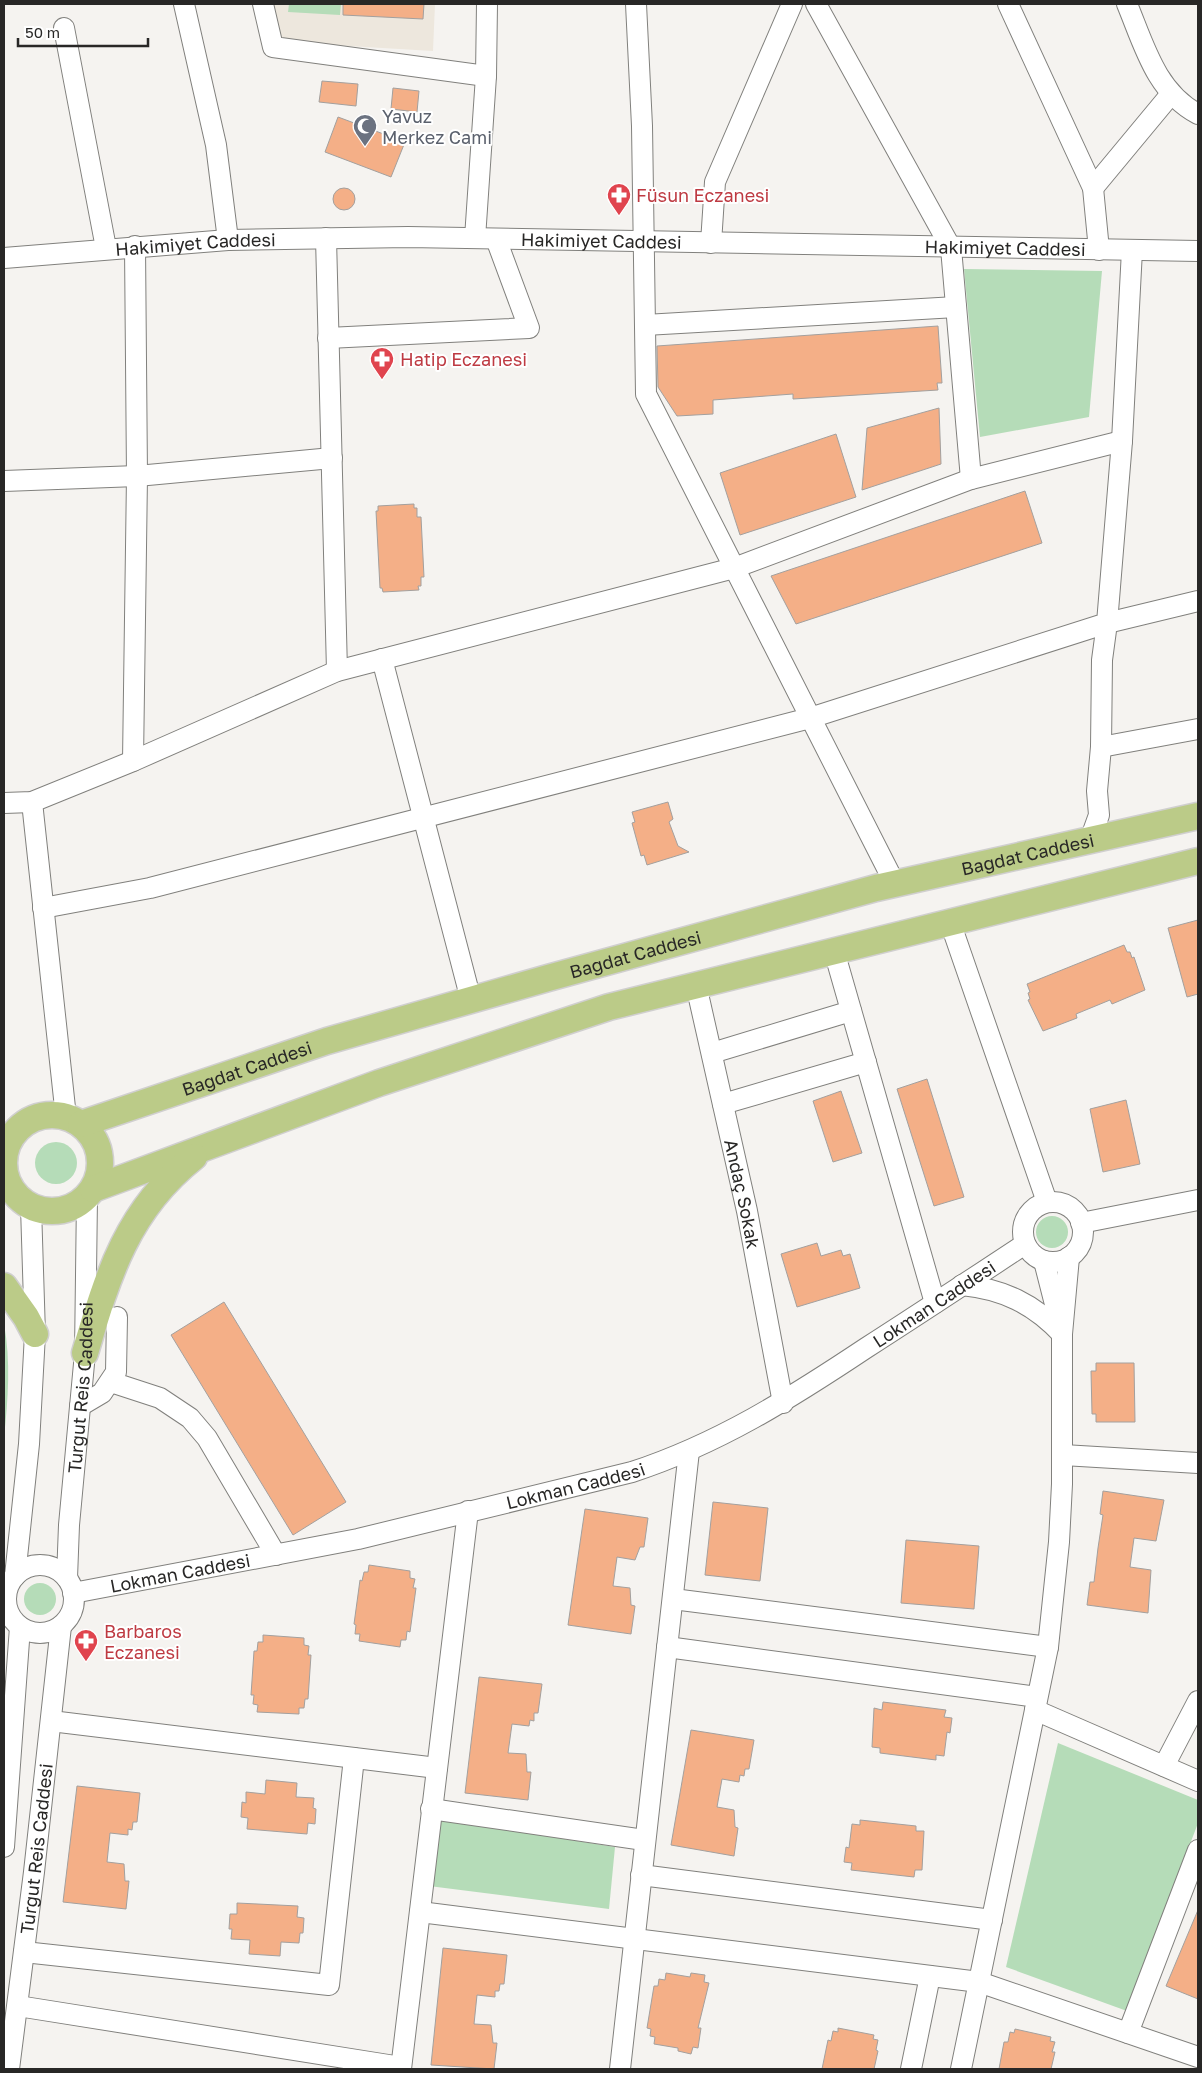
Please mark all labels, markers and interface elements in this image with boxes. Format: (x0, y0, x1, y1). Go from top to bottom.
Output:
scale bar (18, 15, 148, 47)
text: 50 m (25, 23, 60, 41)
place label: Yavuz Merkez Cami (382, 105, 492, 148)
mosque icon: Yavuz Merkez Cami (352, 113, 378, 147)
pharmacy icon: Füsun Eczanesi (606, 182, 632, 216)
place label: Füsun Eczanesi (636, 184, 769, 206)
street label: Hakimiyet Caddesi (114, 228, 276, 260)
street label: Hakimiyet Caddesi (521, 228, 682, 253)
street label: Hakimiyet Caddesi (925, 235, 1086, 260)
pharmacy icon: Hatip Eczanesi (369, 346, 395, 380)
place label: Hatip Eczanesi (400, 348, 527, 370)
street label: Bağdat Caddesi (959, 829, 1096, 880)
street label: Bağdat Caddesi (567, 925, 704, 983)
street label: Bağdat Caddesi (179, 1036, 315, 1100)
street label: Andaç Sokak (720, 1137, 765, 1250)
street label: Lokman Caddesi (868, 1256, 1000, 1352)
street label: Turgut Reis Caddesi (63, 1302, 97, 1474)
street label: Lokman Caddesi (504, 1457, 648, 1513)
street label: Lokman Caddesi (108, 1549, 252, 1597)
place label: Barbaros Eczanesi (104, 1620, 182, 1663)
pharmacy icon: Barbaros Eczanesi (73, 1628, 99, 1662)
street label: Turgut Reis Caddesi (15, 1762, 57, 1935)

